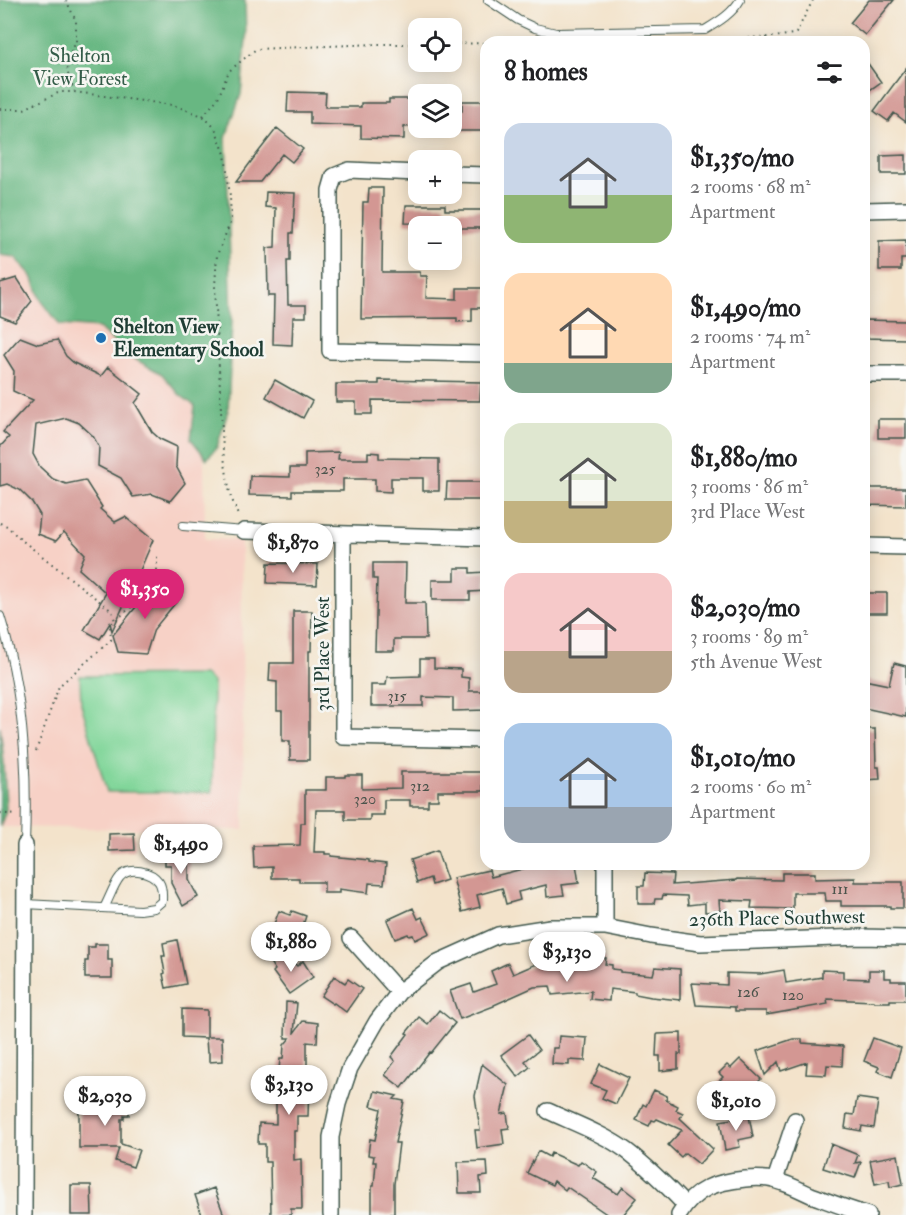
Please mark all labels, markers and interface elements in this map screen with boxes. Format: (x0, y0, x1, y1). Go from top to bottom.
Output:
map controls (408, 18, 462, 270)
button: locate (408, 18, 462, 72)
park label: Shelton View Forest (33, 43, 128, 91)
text: 8 homes (504, 56, 588, 88)
icon: filters (813, 56, 846, 89)
button: layers (408, 84, 462, 138)
text: $1,350/mo (690, 142, 794, 174)
icon: home (552, 147, 624, 219)
button: + (408, 150, 462, 204)
text: 2 rooms · 68 m² (690, 174, 811, 199)
text: Apartment (690, 199, 775, 224)
button: − (408, 216, 462, 270)
text: $1,490/mo (690, 292, 801, 324)
icon: home (552, 297, 624, 369)
place label: Shelton View Elementary School (113, 314, 265, 363)
text: 2 rooms · 74 m² (690, 324, 811, 349)
marker: Shelton View Elementary School (94, 331, 108, 345)
text: Apartment (690, 349, 775, 374)
text: $1,880/mo (690, 442, 797, 474)
icon: home (552, 447, 624, 519)
house number: 325 (314, 459, 336, 479)
text: 3 rooms · 86 m² (690, 474, 808, 499)
text: 3rd Place West (690, 499, 805, 524)
pin: $1,870 (244, 523, 342, 574)
text: $1,870 (267, 530, 319, 555)
pin: $1,350 (96, 569, 194, 620)
text: $1,350 (120, 576, 170, 601)
text: $2,030/mo (690, 592, 800, 624)
street label: 3rd Place West (310, 596, 335, 712)
icon: home (552, 597, 624, 669)
text: 3 rooms · 89 m² (690, 624, 808, 649)
text: 5th Avenue West (690, 649, 822, 674)
house number: 315 (388, 686, 406, 706)
text: $1,010/mo (690, 742, 795, 774)
icon: home (552, 747, 624, 819)
text: 2 rooms · 60 m² (690, 774, 811, 799)
house number: 312 (410, 776, 430, 796)
house number: 320 (354, 789, 376, 809)
text: Apartment (690, 799, 775, 824)
pin: $1,490 (132, 824, 230, 875)
text: $1,490 (154, 831, 208, 856)
house number: 111 (831, 879, 849, 899)
street label: 236th Place Southwest (689, 904, 866, 932)
pin: $1,880 (242, 922, 340, 973)
text: $1,880 (265, 929, 317, 954)
pin: $3,130 (518, 932, 616, 983)
text: $3,130 (543, 939, 591, 964)
house number: 126 (737, 982, 760, 1002)
house number: 120 (782, 985, 804, 1005)
pin: $3,130 (240, 1065, 338, 1116)
text: $3,130 (265, 1072, 313, 1097)
pin: $2,030 (56, 1076, 154, 1127)
pin: $1,010 (687, 1081, 785, 1132)
text: $2,030 (78, 1083, 132, 1108)
text: $1,010 (711, 1088, 761, 1113)

